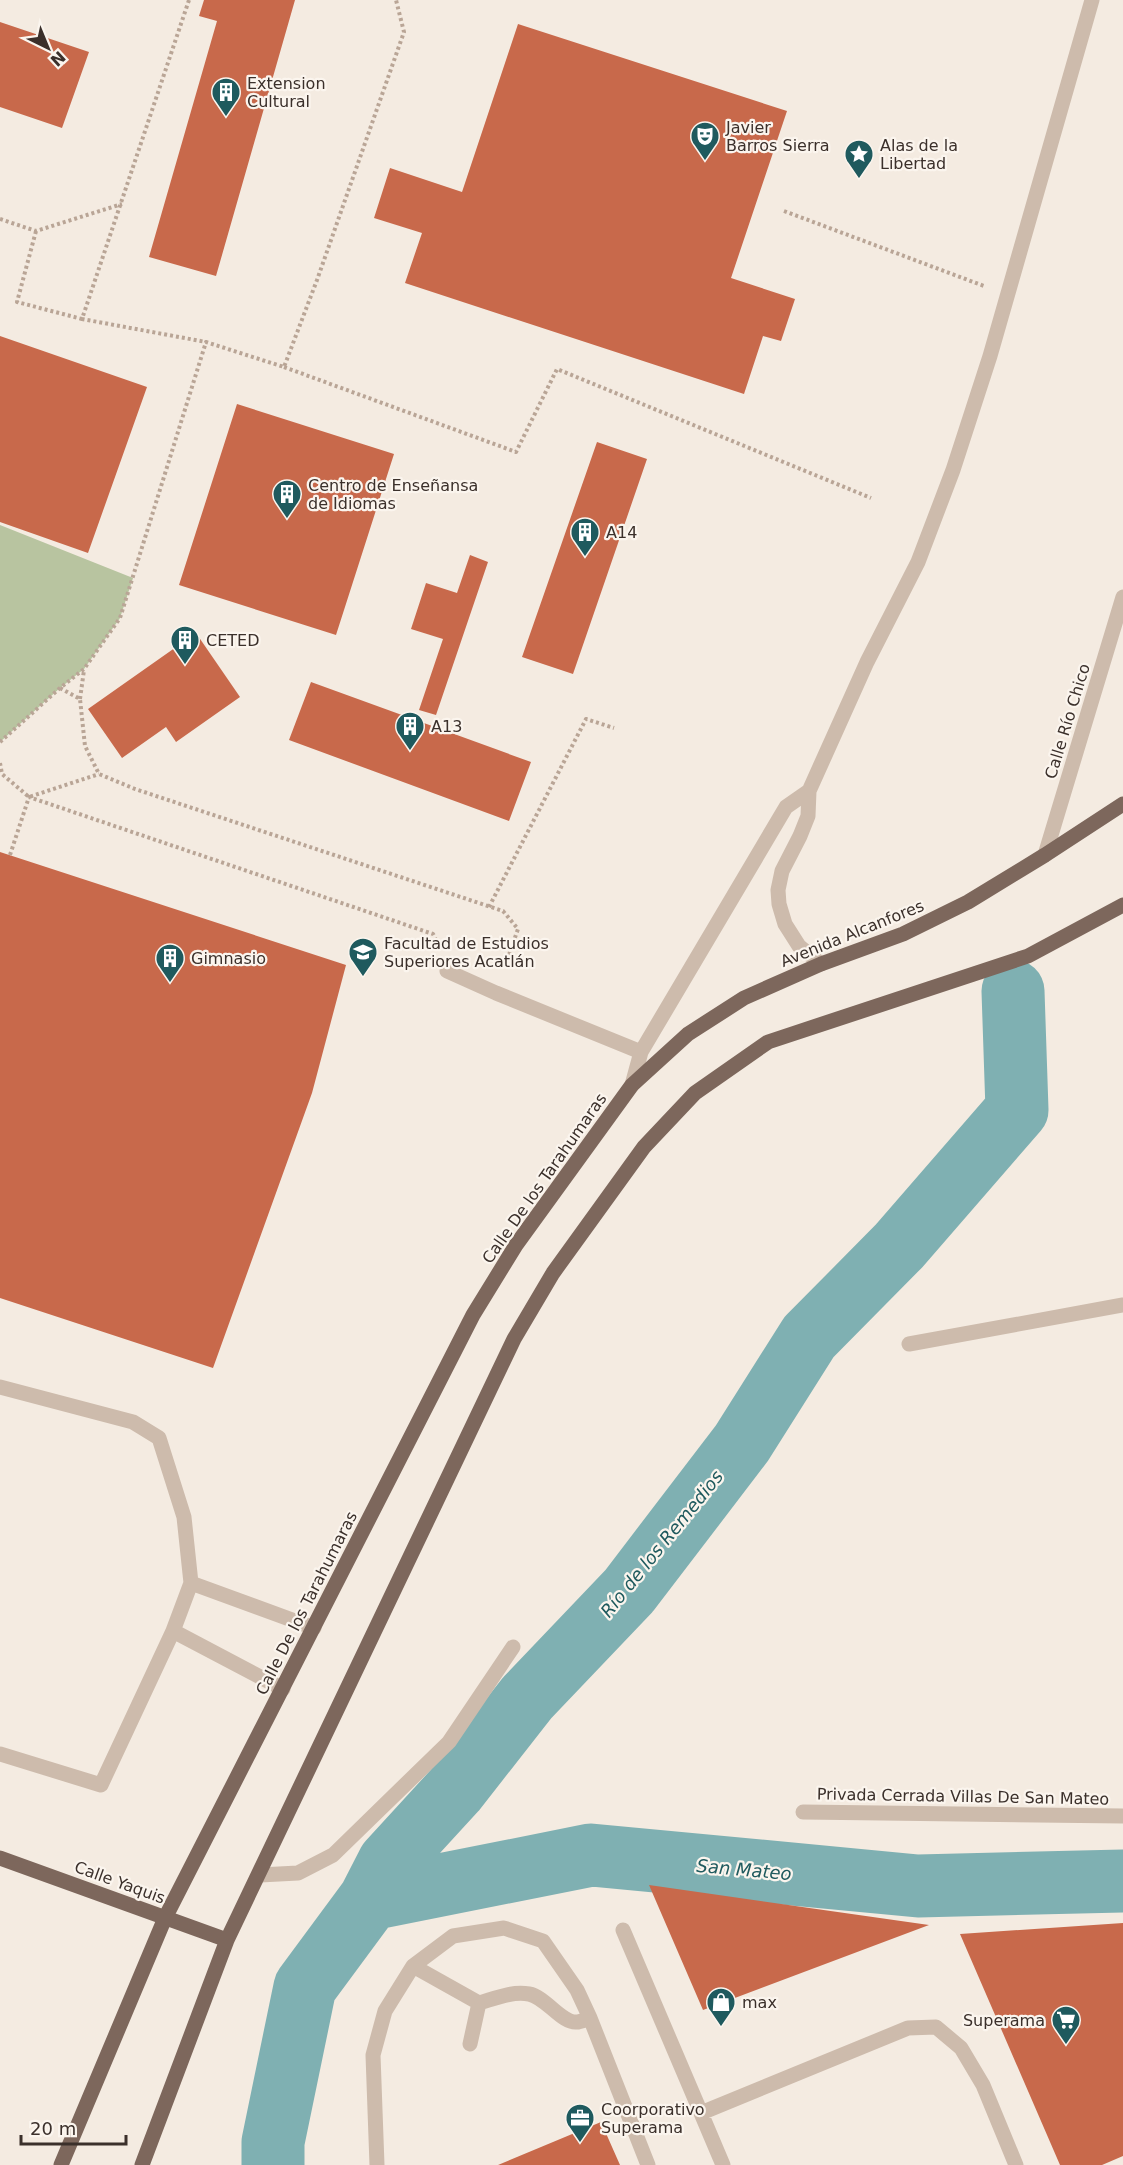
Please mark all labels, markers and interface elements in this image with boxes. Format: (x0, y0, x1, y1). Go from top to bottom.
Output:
north arrow (18, 18, 78, 78)
text: N (47, 47, 69, 70)
place label: Extension Cultural (247, 74, 326, 111)
building icon: Extension Cultural (210, 76, 242, 118)
place label: Javier Barros Sierra (725, 118, 830, 155)
theatre icon: Javier Barros Sierra (689, 120, 721, 162)
place label: Alas de la Libertad (880, 136, 958, 173)
place icon: Alas de la Libertad (843, 138, 875, 180)
place label: Centro de Enseñansa de Idiomas (308, 476, 478, 513)
building icon: Centro de Enseñansa de Idiomas (271, 478, 303, 520)
building icon: A14 (569, 516, 601, 558)
place label: A14 (606, 523, 637, 542)
building icon: CETED (169, 624, 201, 666)
place label: CETED (206, 631, 259, 650)
street label: Calle Río Chico (1041, 661, 1094, 781)
building icon: A13 (394, 710, 426, 752)
place label: A13 (431, 717, 462, 736)
street label: Avenida Alcanfores (778, 896, 927, 971)
place label: Facultad de Estudios Superiores Acatlán (384, 934, 549, 971)
school or university icon: Facultad de Estudios Superiores Acatlán (347, 936, 379, 978)
building icon: Gimnasio (154, 942, 186, 984)
place label: Gimnasio (191, 949, 266, 968)
street label: Calle De los Tarahumaras (478, 1090, 611, 1267)
water label: Río de los Remedios (596, 1466, 727, 1621)
street label: Calle De los Tarahumaras (252, 1508, 361, 1698)
street label: Privada Cerrada Villas De San Mateo (817, 1784, 1109, 1809)
water label: San Mateo (696, 1855, 792, 1884)
street label: Calle Yaquis (72, 1857, 168, 1908)
shop icon: max (705, 1986, 737, 2028)
place label: max (742, 1993, 777, 2012)
supermarket icon: Superama (1050, 2004, 1082, 2046)
place label: Superama (963, 2011, 1045, 2030)
place label: Coorporativo Superama (601, 2100, 705, 2137)
office icon: Coorporativo Superama (564, 2102, 596, 2144)
scale bar (21, 2108, 126, 2146)
text: 20 m (30, 2118, 76, 2139)

